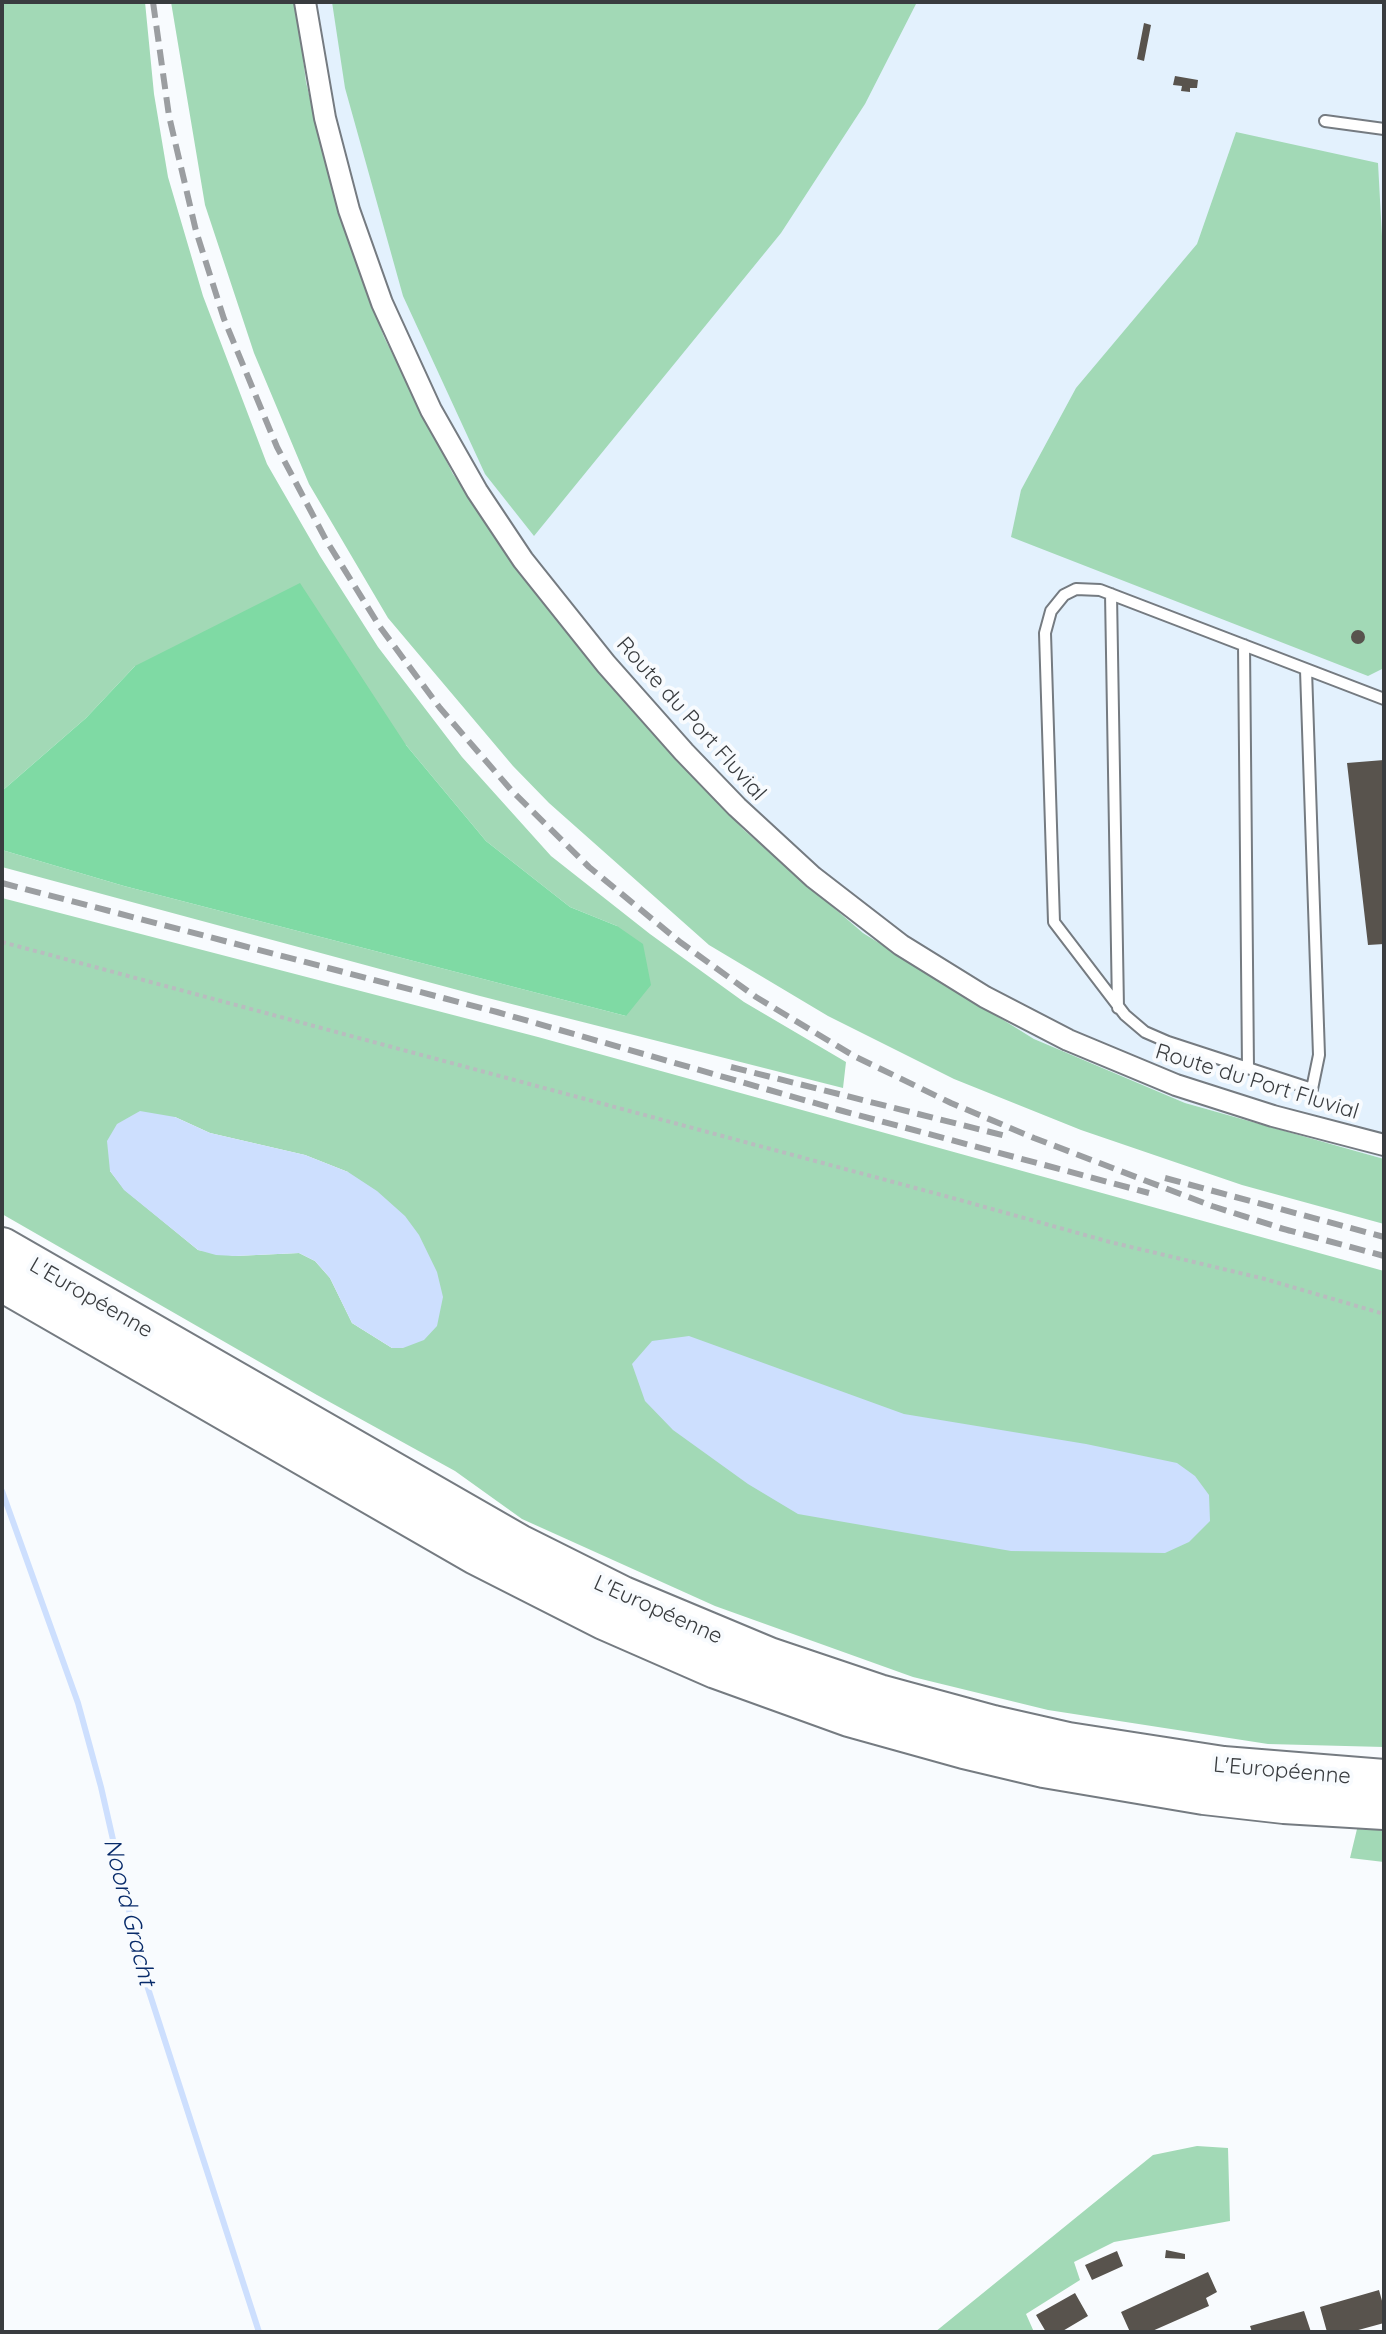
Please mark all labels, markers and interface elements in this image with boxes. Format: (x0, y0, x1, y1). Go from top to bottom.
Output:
street label: Route du Port Fluvial (611, 632, 771, 806)
street label: Route du Port Fluvial (1152, 1039, 1362, 1125)
street label: L'Européenne (25, 1252, 157, 1344)
street label: L'Européenne (590, 1570, 726, 1650)
street label: L'Européenne (1212, 1752, 1352, 1790)
water label: Noord Gracht (97, 1835, 161, 1989)

